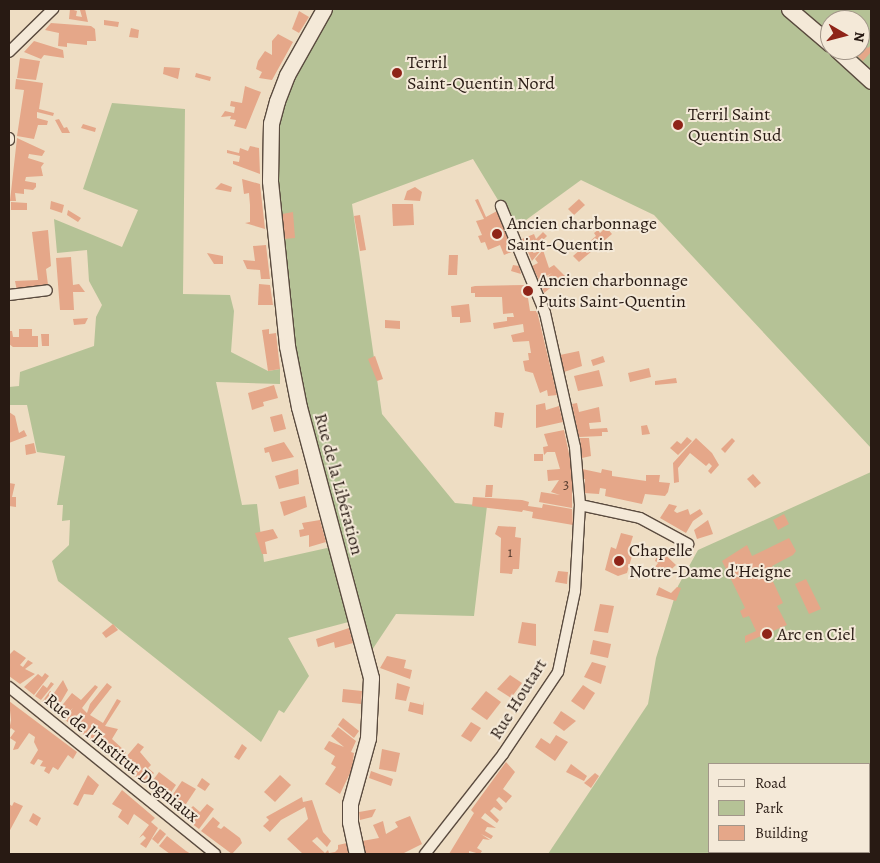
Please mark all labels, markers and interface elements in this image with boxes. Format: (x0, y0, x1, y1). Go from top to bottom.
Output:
north arrow (820, 10, 870, 60)
text: N (849, 31, 869, 43)
place label: Terril Saint-Quentin Nord (407, 52, 555, 94)
marker: Terril Saint-Quentin Nord (391, 67, 403, 79)
place label: Terril Saint Quentin Sud (688, 104, 782, 146)
marker: Terril Saint Quentin Sud (672, 119, 684, 131)
place label: Ancien charbonnage Saint-Quentin (507, 213, 657, 255)
marker: Ancien charbonnage Saint-Quentin (491, 228, 503, 240)
place label: Ancien charbonnage Puits Saint-Quentin (538, 270, 688, 312)
marker: Ancien charbonnage Puits Saint-Quentin (522, 285, 534, 297)
street label: Rue de la Libération (310, 411, 368, 557)
house number: 3 (563, 476, 569, 494)
place label: Chapelle Notre-Dame d'Heigne (629, 540, 791, 582)
house number: 1 (507, 544, 513, 562)
marker: Chapelle Notre-Dame d'Heigne (613, 555, 625, 567)
place label: Arc en Ciel (777, 623, 855, 645)
marker: Arc en Ciel (761, 628, 773, 640)
street label: Rue Houtart (485, 655, 551, 743)
street label: Rue de l'Institut Dogniaux (40, 689, 204, 827)
legend (708, 763, 870, 853)
text: Road (755, 773, 786, 793)
text: Park (755, 798, 783, 818)
text: Building (755, 823, 808, 843)

